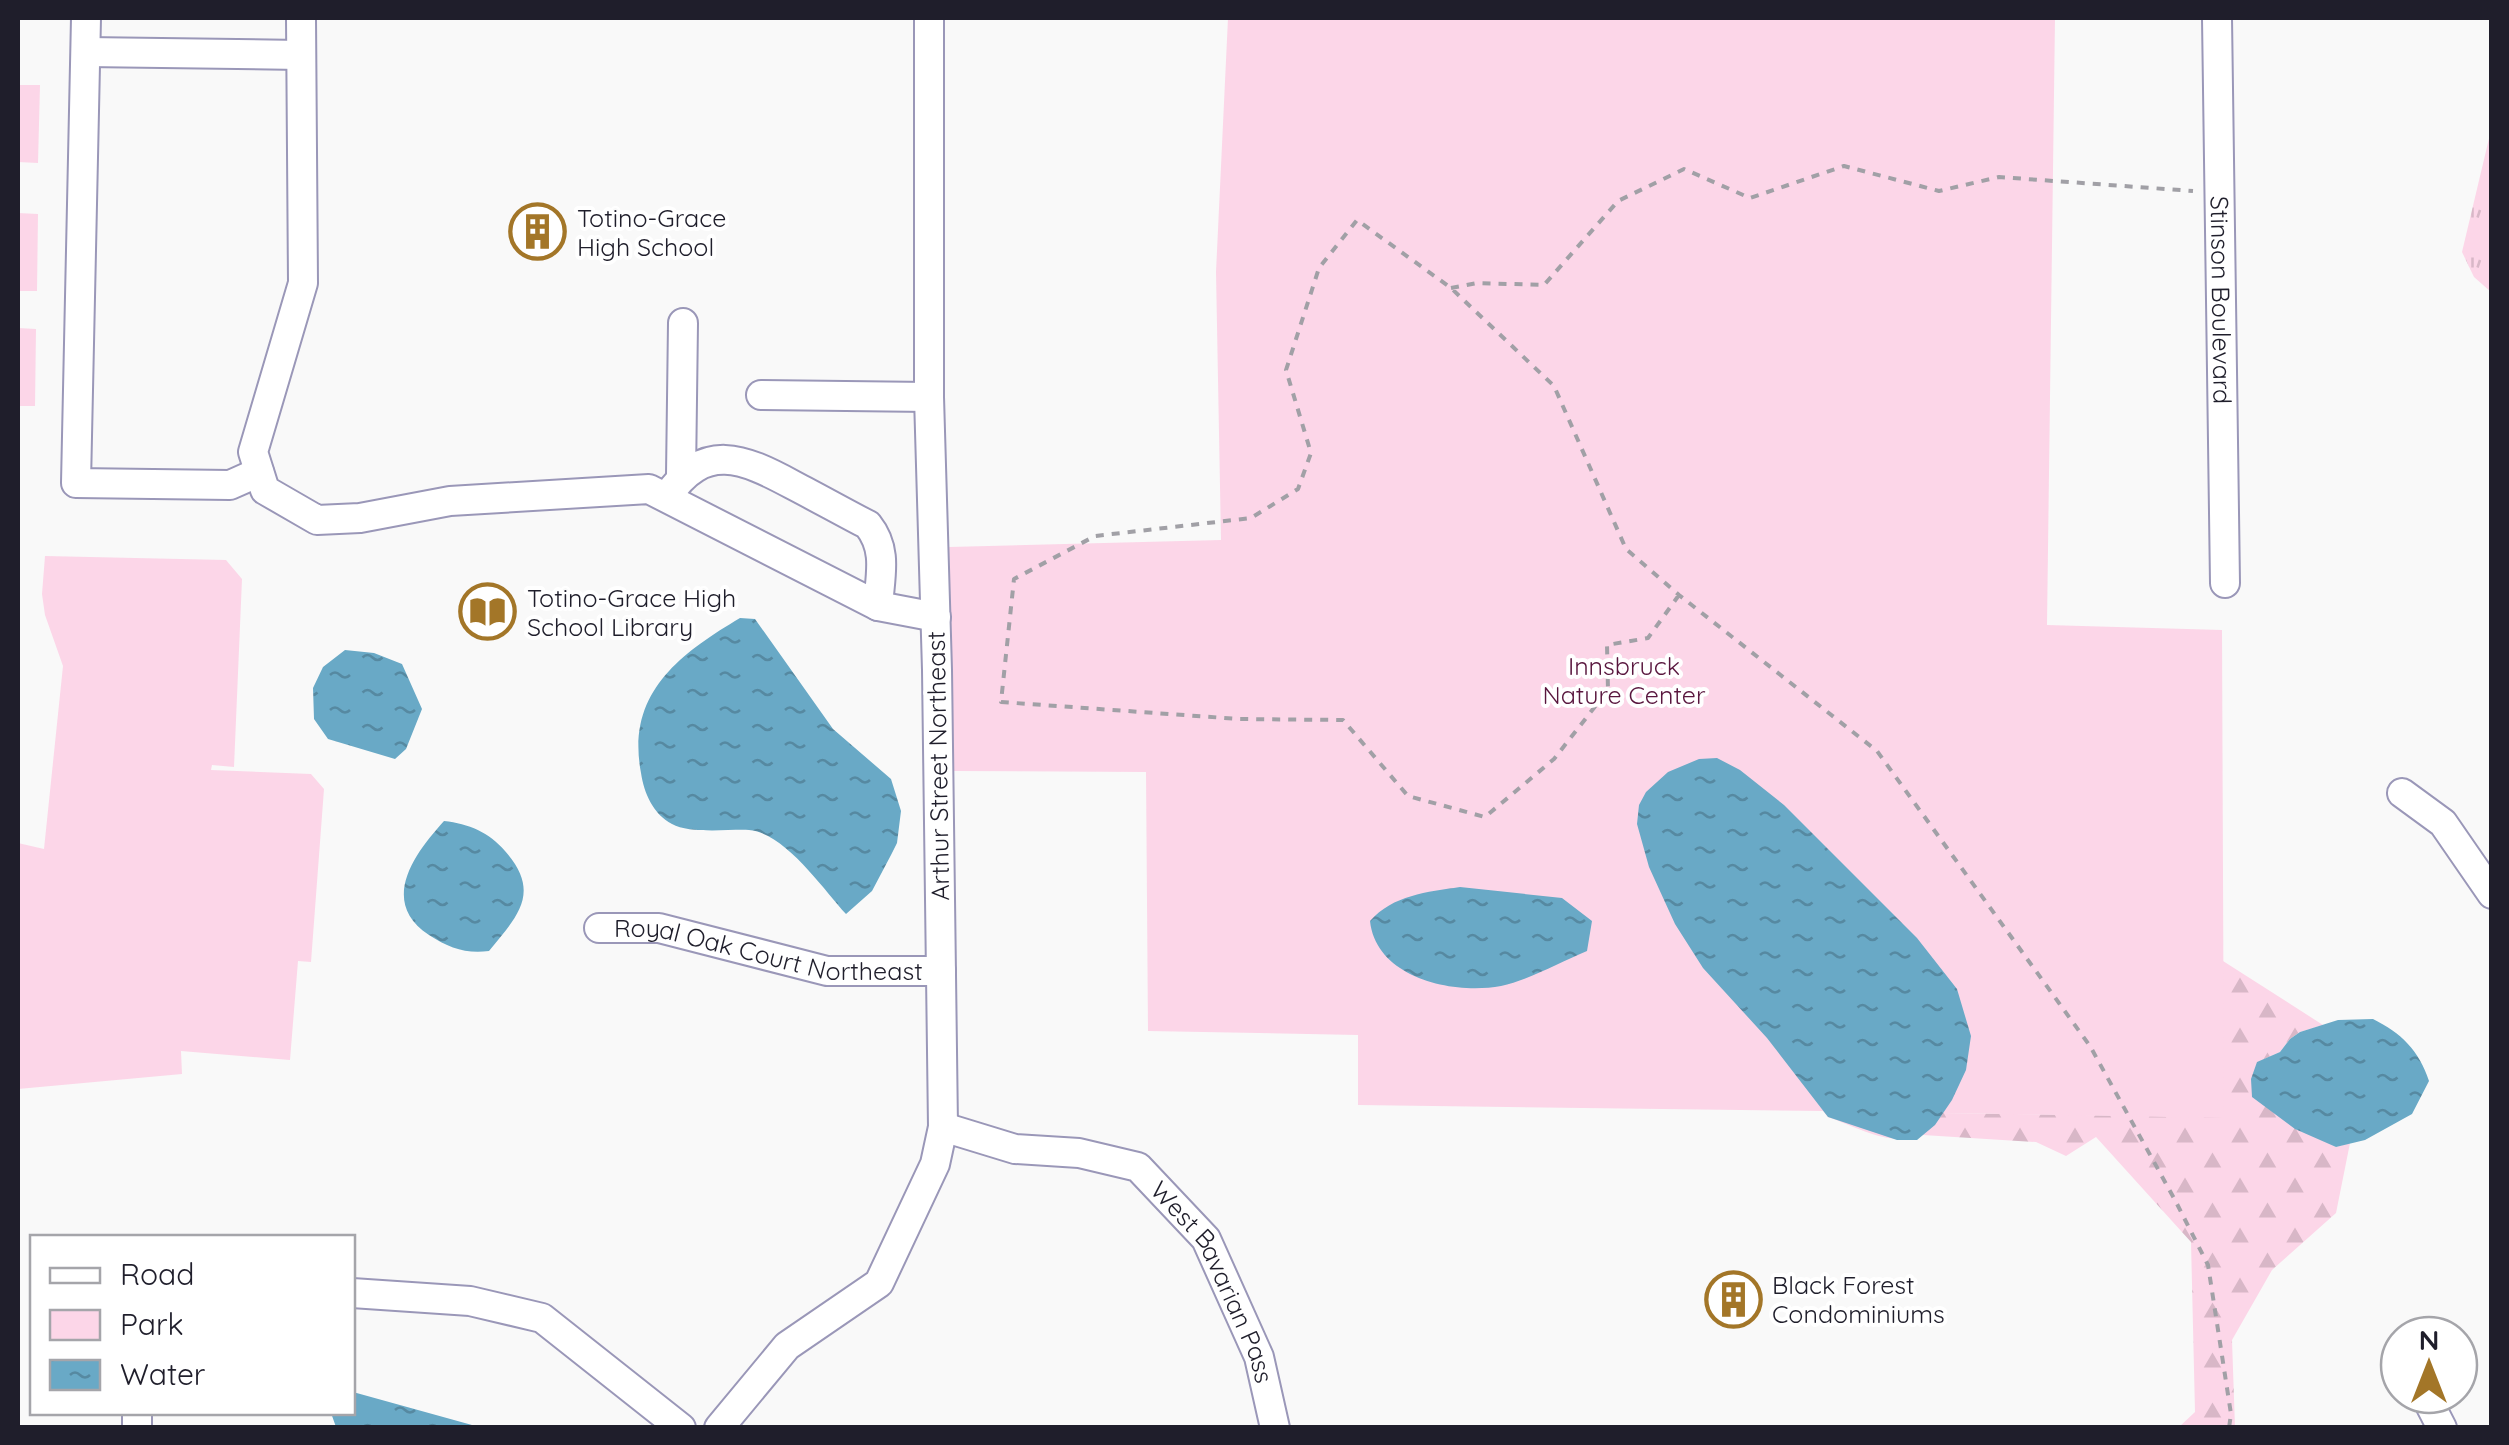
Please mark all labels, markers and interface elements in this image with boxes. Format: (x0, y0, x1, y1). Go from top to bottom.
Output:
street label: Stinson Boulevard (2205, 196, 2238, 404)
building icon: Totino-Grace High School (508, 202, 568, 262)
place label: Totino-Grace High School (577, 202, 726, 262)
library icon: Totino-Grace High School Library (458, 582, 518, 642)
place label: Totino-Grace High School Library (527, 582, 736, 642)
street label: Arthur Street Northeast (920, 631, 955, 901)
park label: Innsbruck Nature Center (1542, 650, 1706, 710)
street label: Royal Oak Court Northeast (614, 912, 923, 986)
street label: West Bavarian Pass (1144, 1174, 1280, 1386)
legend (30, 1235, 355, 1415)
text: Road (120, 1255, 194, 1293)
building icon: Black Forest Condominiums (1703, 1269, 1763, 1329)
place label: Black Forest Condominiums (1772, 1269, 1945, 1329)
text: Park (120, 1305, 184, 1343)
north arrow (2379, 1315, 2479, 1415)
text: N (2419, 1322, 2439, 1357)
text: Water (120, 1355, 206, 1393)

